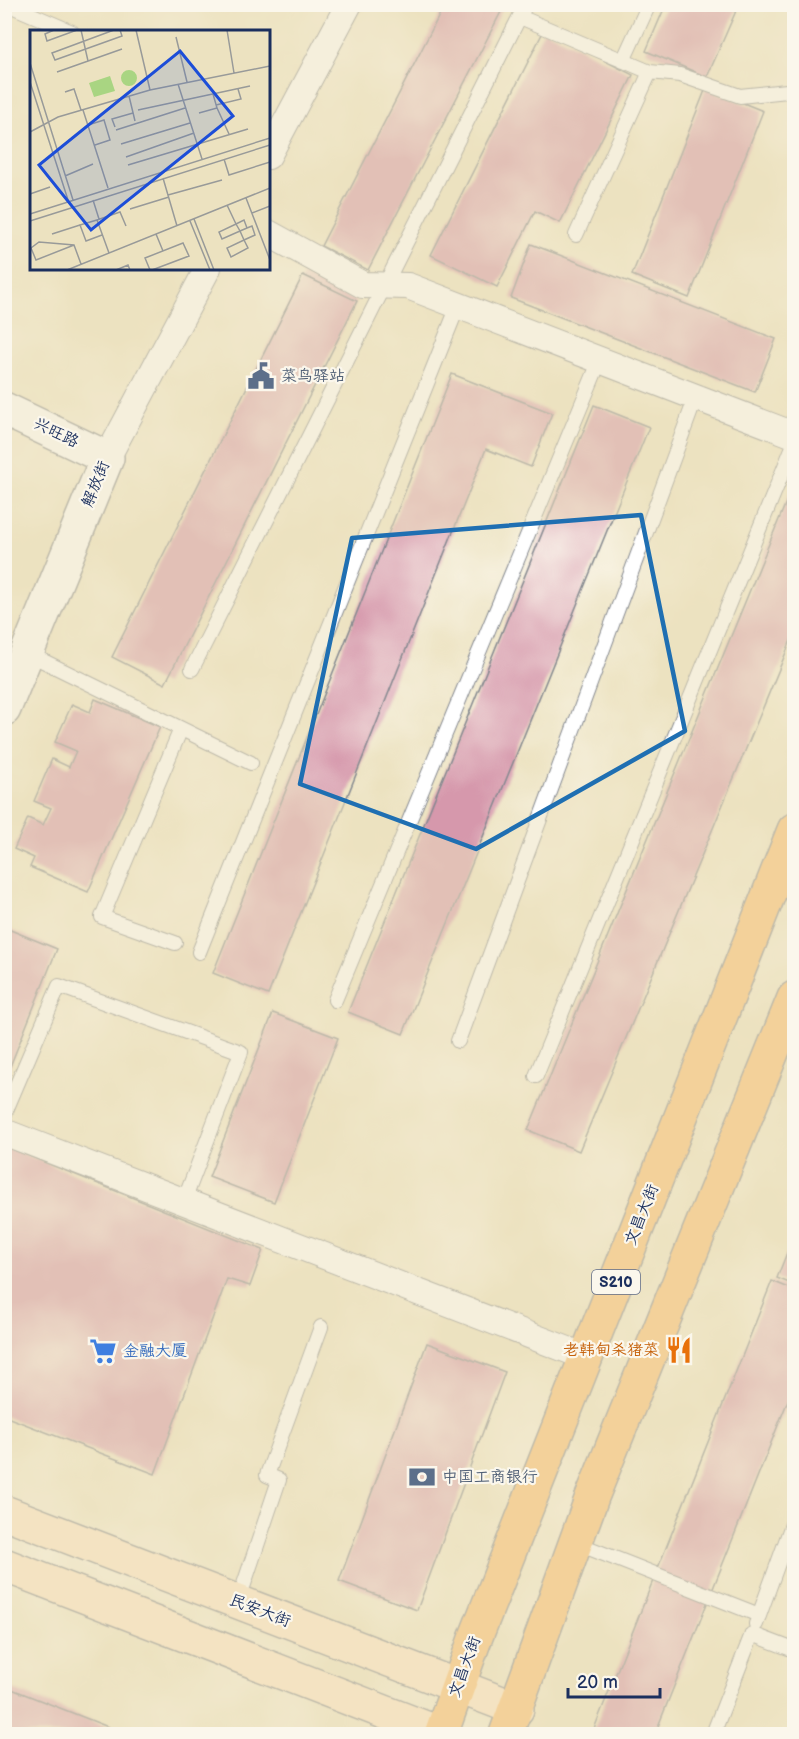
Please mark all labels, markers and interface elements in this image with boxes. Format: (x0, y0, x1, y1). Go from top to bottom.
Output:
inset map (30, 30, 270, 270)
public building icon: 菜鸟驿站 (246, 361, 276, 391)
place label: 菜鸟驿站 (281, 367, 345, 386)
street label: 兴旺路 (30, 414, 82, 452)
street label: 解放街 (78, 458, 114, 510)
street label: 文昌大街 (621, 1182, 663, 1248)
road number: S210 (592, 1270, 640, 1294)
restaurant icon: 老韩甸杀猪菜 (664, 1335, 694, 1365)
supermarket icon: 金融大厦 (88, 1336, 118, 1366)
place label: 老韩甸杀猪菜 (563, 1341, 659, 1360)
place label: 金融大厦 (123, 1342, 187, 1361)
bank icon: 中国工商银行 (407, 1462, 437, 1492)
place label: 中国工商银行 (442, 1468, 538, 1487)
street label: 民安大街 (227, 1591, 293, 1631)
street label: 文昌大街 (445, 1634, 485, 1700)
scale bar (568, 1661, 660, 1699)
text: 20 m (577, 1672, 618, 1693)

